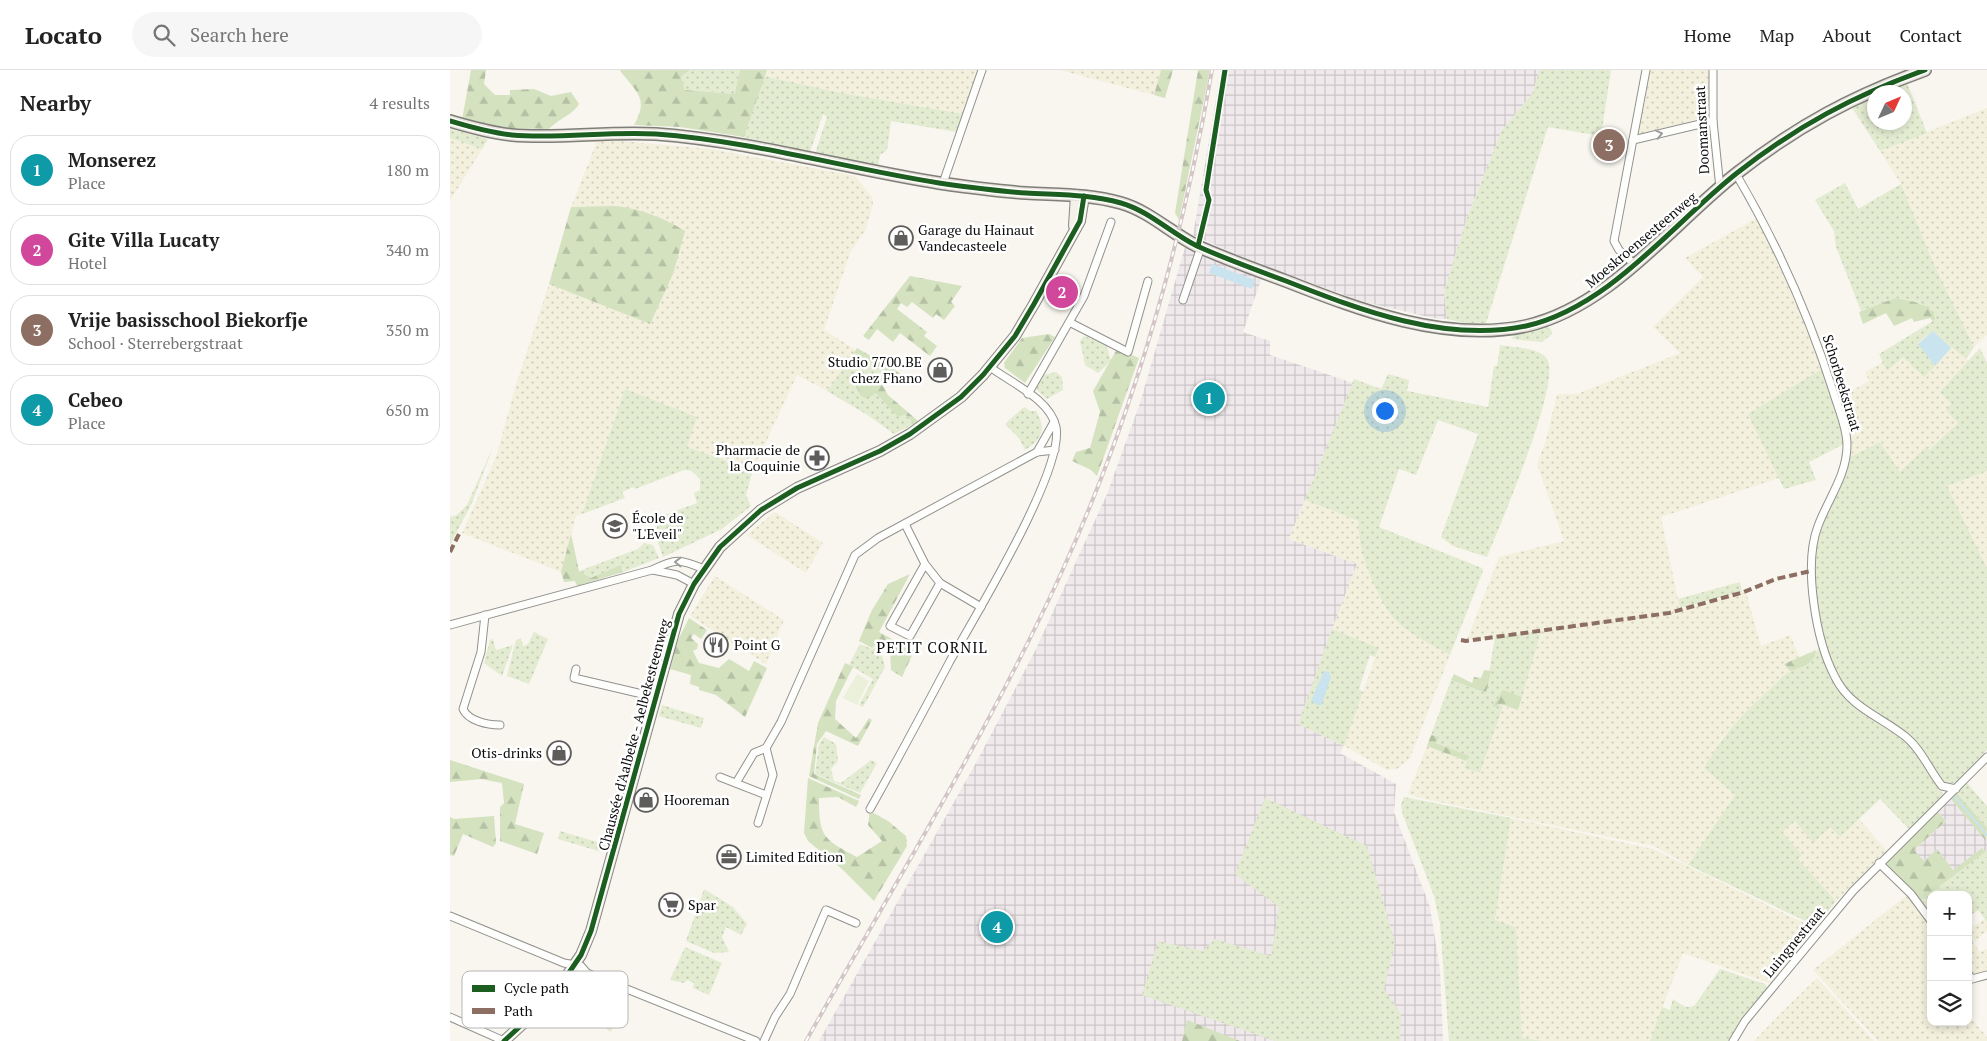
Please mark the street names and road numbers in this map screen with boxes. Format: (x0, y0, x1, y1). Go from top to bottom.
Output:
street label: Doomanstraat (1690, 84, 1713, 175)
street label: Moeskroensesteenweg (1581, 187, 1701, 292)
street label: Schorbeekstraat (1819, 332, 1866, 434)
street label: Chaussée d'Aalbeke - Aelbekesteenweg (593, 616, 674, 853)
street label: Luingnestraat (1758, 902, 1829, 981)

